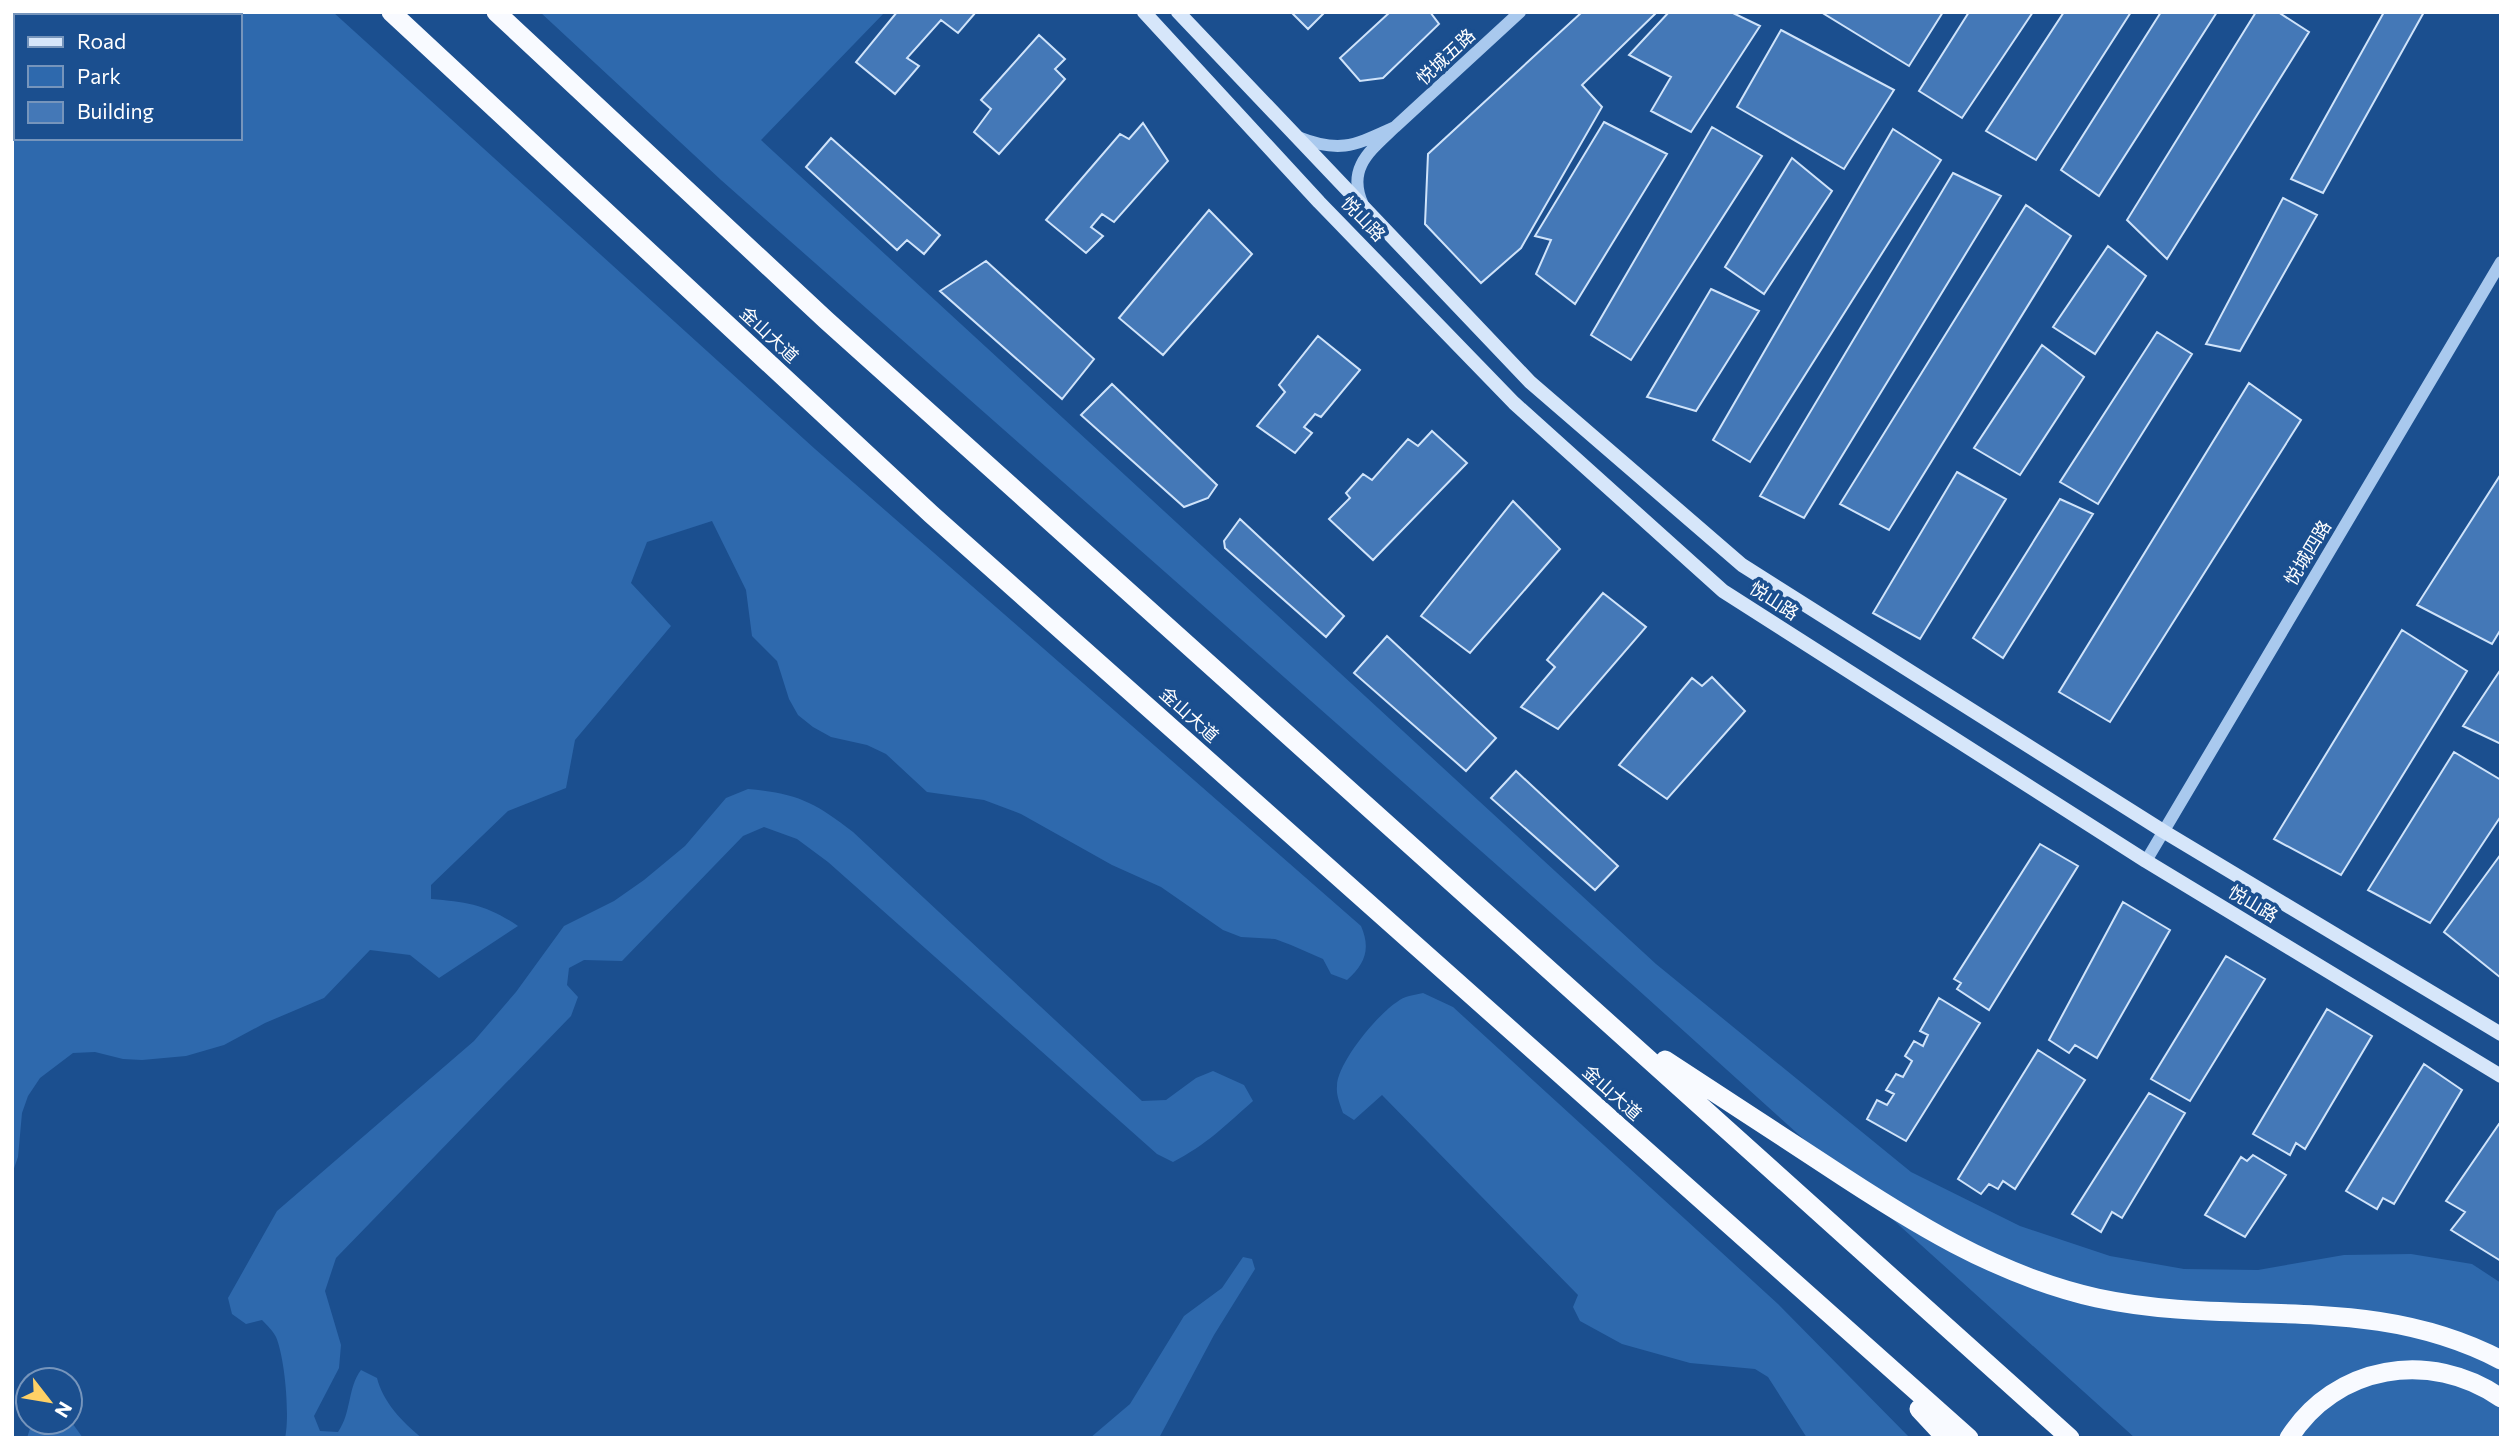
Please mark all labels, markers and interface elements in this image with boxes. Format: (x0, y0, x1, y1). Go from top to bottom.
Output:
legend (14, 14, 242, 140)
street label: 悦城五路 (1411, 24, 1479, 89)
text: Road (77, 28, 126, 53)
text: Park (77, 63, 121, 88)
text: Building (77, 98, 154, 123)
street label: 悦山路 (1337, 191, 1390, 245)
street label: 金山大道 (736, 302, 804, 367)
street label: 悦城四路 (2279, 516, 2335, 589)
street label: 悦山路 (1746, 576, 1803, 624)
street label: 金山大道 (1156, 682, 1224, 747)
street label: 悦山路 (2225, 880, 2282, 926)
street label: 金山大道 (1579, 1060, 1647, 1125)
north arrow (14, 1366, 84, 1436)
text: N (50, 1398, 78, 1422)

